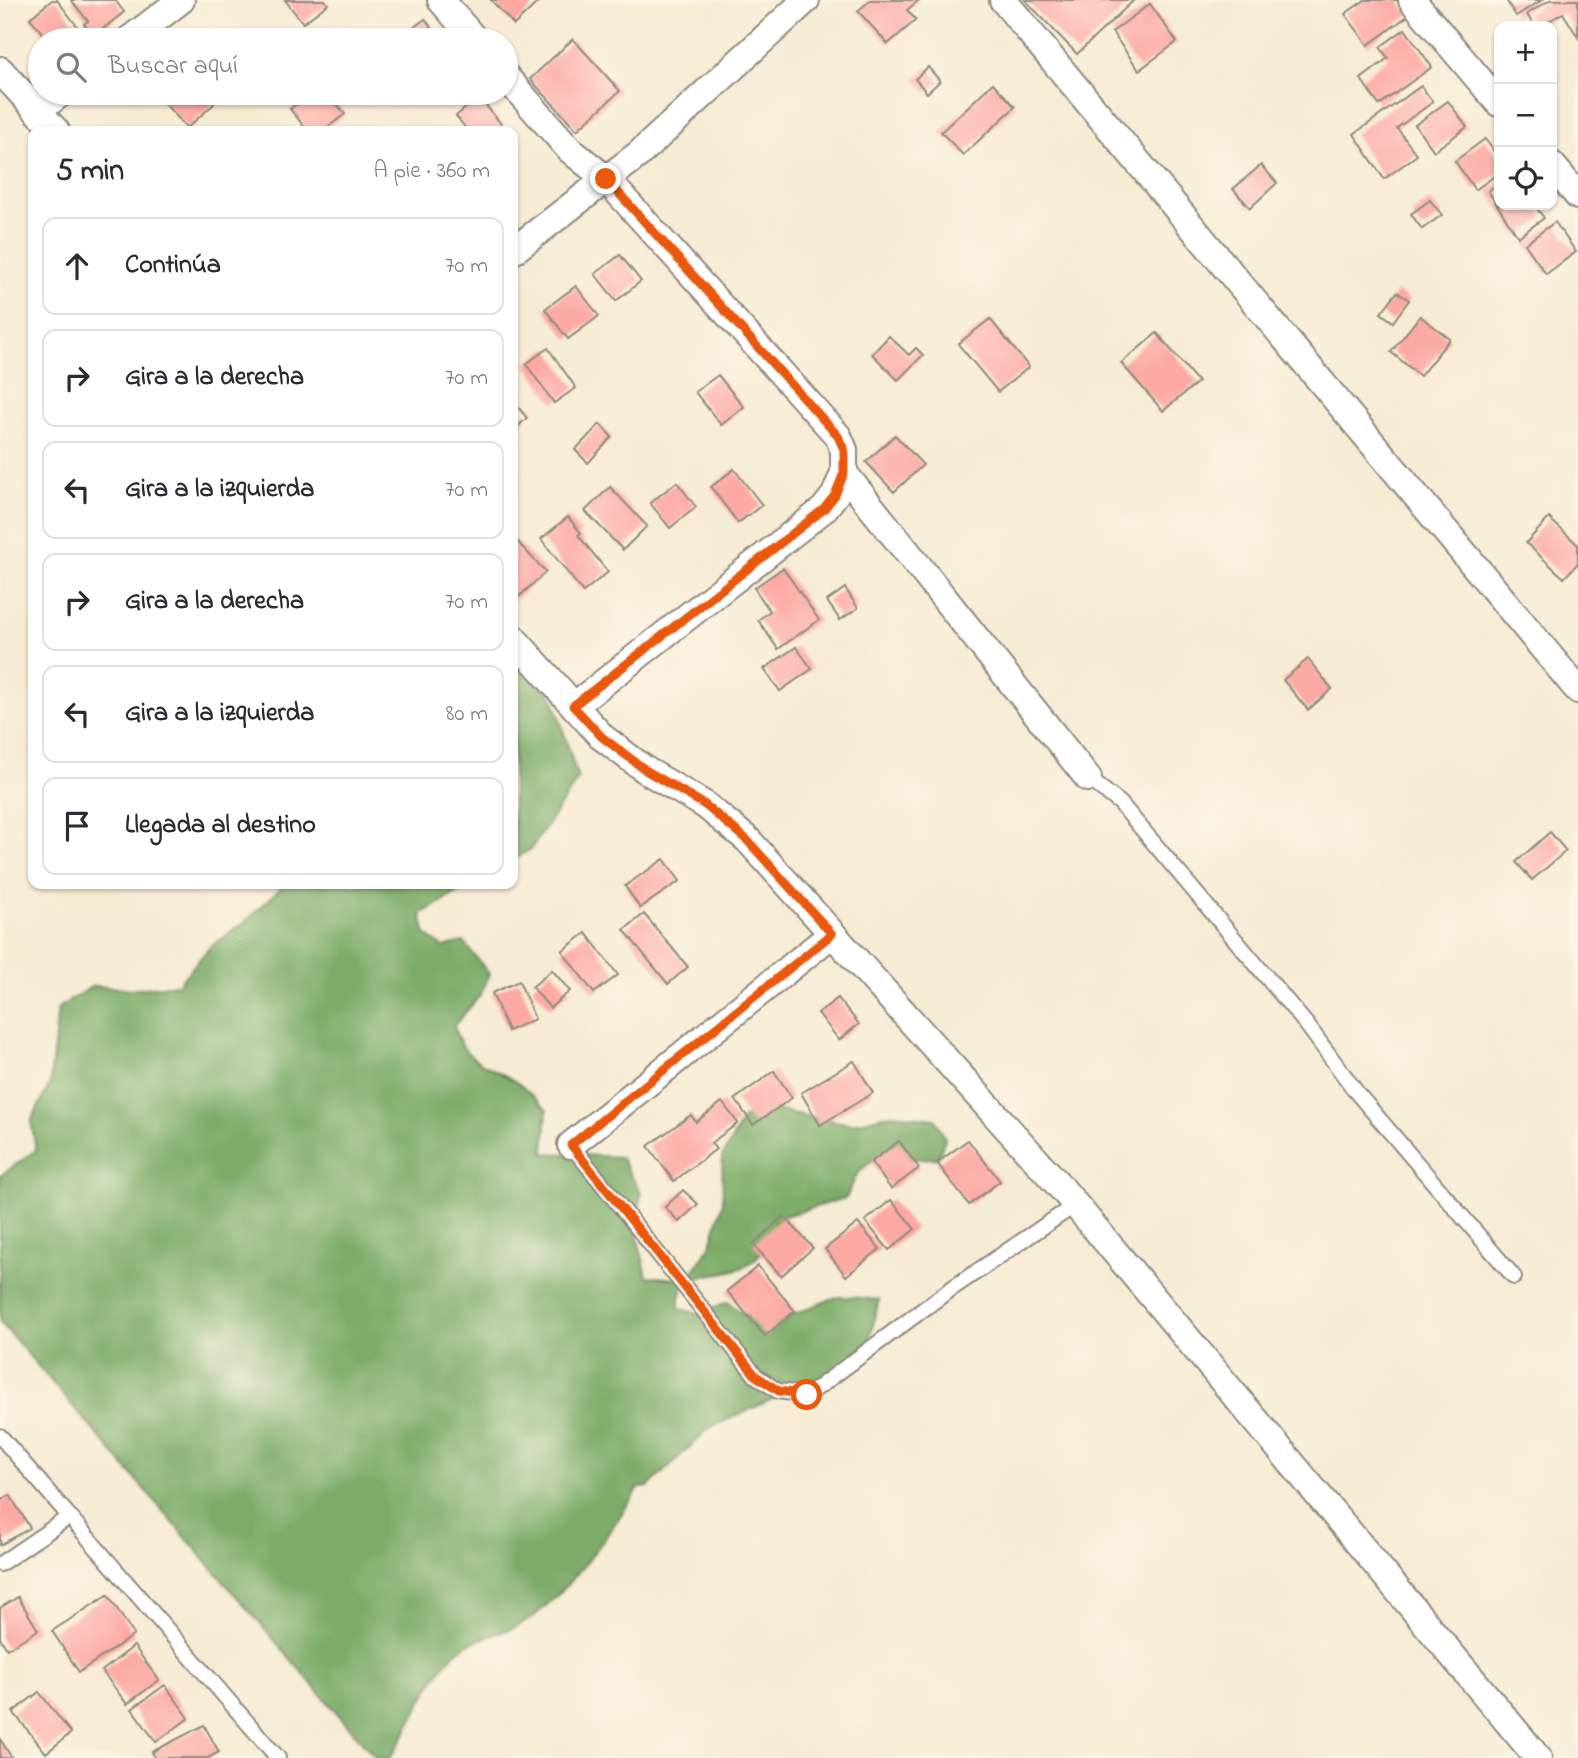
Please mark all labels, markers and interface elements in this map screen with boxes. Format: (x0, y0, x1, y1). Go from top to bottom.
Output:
map controls (1494, 21, 1557, 210)
button: + (1494, 21, 1557, 84)
search box (28, 28, 518, 105)
icon: search (52, 48, 90, 86)
text: Buscar aquí (108, 48, 238, 86)
button: − (1494, 84, 1557, 147)
button: locate (1494, 147, 1557, 210)
text: 5 min (56, 150, 124, 194)
text: A pie · 360 m (374, 155, 490, 188)
route end (590, 163, 621, 194)
icon: ahead (58, 247, 96, 285)
text: Continúa (125, 247, 221, 285)
text: 70 m (445, 250, 488, 283)
icon: right (58, 359, 96, 397)
text: Gira a la derecha (125, 359, 304, 397)
text: 70 m (445, 362, 488, 395)
icon: left (58, 471, 96, 509)
text: Gira a la izquierda (125, 471, 314, 509)
text: 70 m (445, 474, 488, 507)
icon: right (58, 583, 96, 621)
text: Gira a la derecha (125, 583, 304, 621)
text: 70 m (445, 586, 488, 619)
icon: left (58, 695, 96, 733)
text: Gira a la izquierda (125, 695, 314, 733)
text: 80 m (446, 698, 488, 731)
icon: arrive (58, 807, 96, 845)
text: Llegada al destino (125, 807, 316, 845)
route start (791, 1379, 822, 1410)

